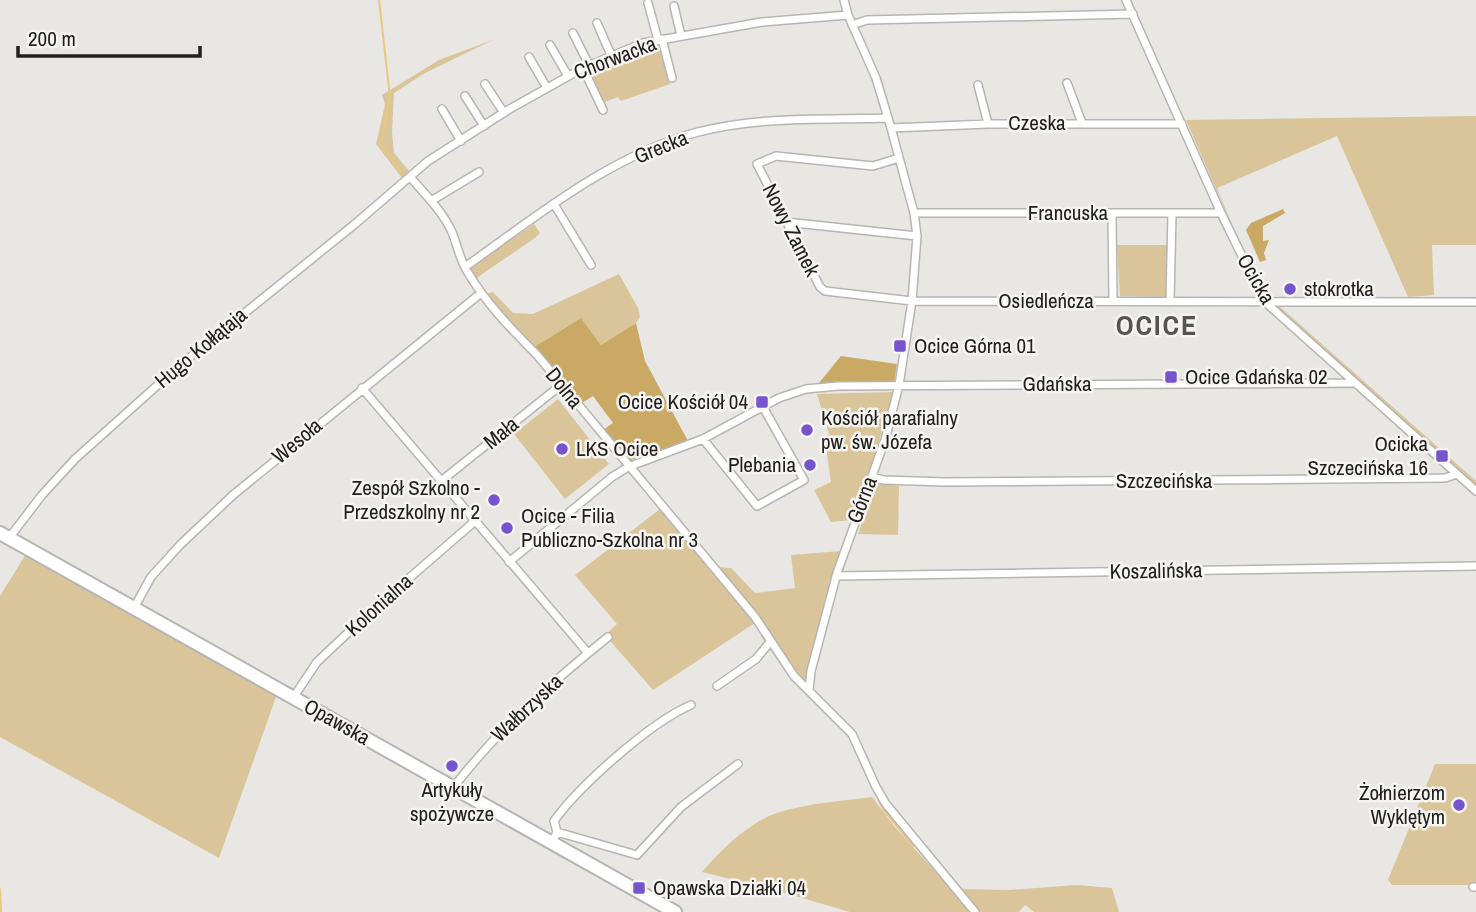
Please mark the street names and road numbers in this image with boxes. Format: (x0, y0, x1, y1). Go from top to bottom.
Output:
street label: Chorwacka (569, 28, 661, 87)
street label: Czeska (1008, 108, 1066, 137)
street label: Grecka (630, 123, 692, 170)
street label: Nowy Zamek (756, 178, 827, 281)
street label: Francuska (1028, 198, 1109, 227)
street label: Ocicka (1230, 248, 1283, 310)
street label: Osiedleńcza (998, 286, 1094, 315)
street label: Hugo Kołłątaja (148, 300, 253, 395)
street label: Dolna (539, 361, 590, 415)
street label: Gdańska (1023, 369, 1092, 398)
street label: Mała (477, 409, 525, 456)
street label: Wesoła (265, 411, 328, 470)
street label: Szczecińska (1116, 466, 1213, 495)
street label: Górna (839, 472, 884, 527)
street label: Koszalińska (1109, 555, 1203, 586)
street label: Kolonialna (339, 566, 419, 643)
street label: Wałbrzyska (484, 667, 569, 748)
street label: Opawska (299, 691, 376, 752)

